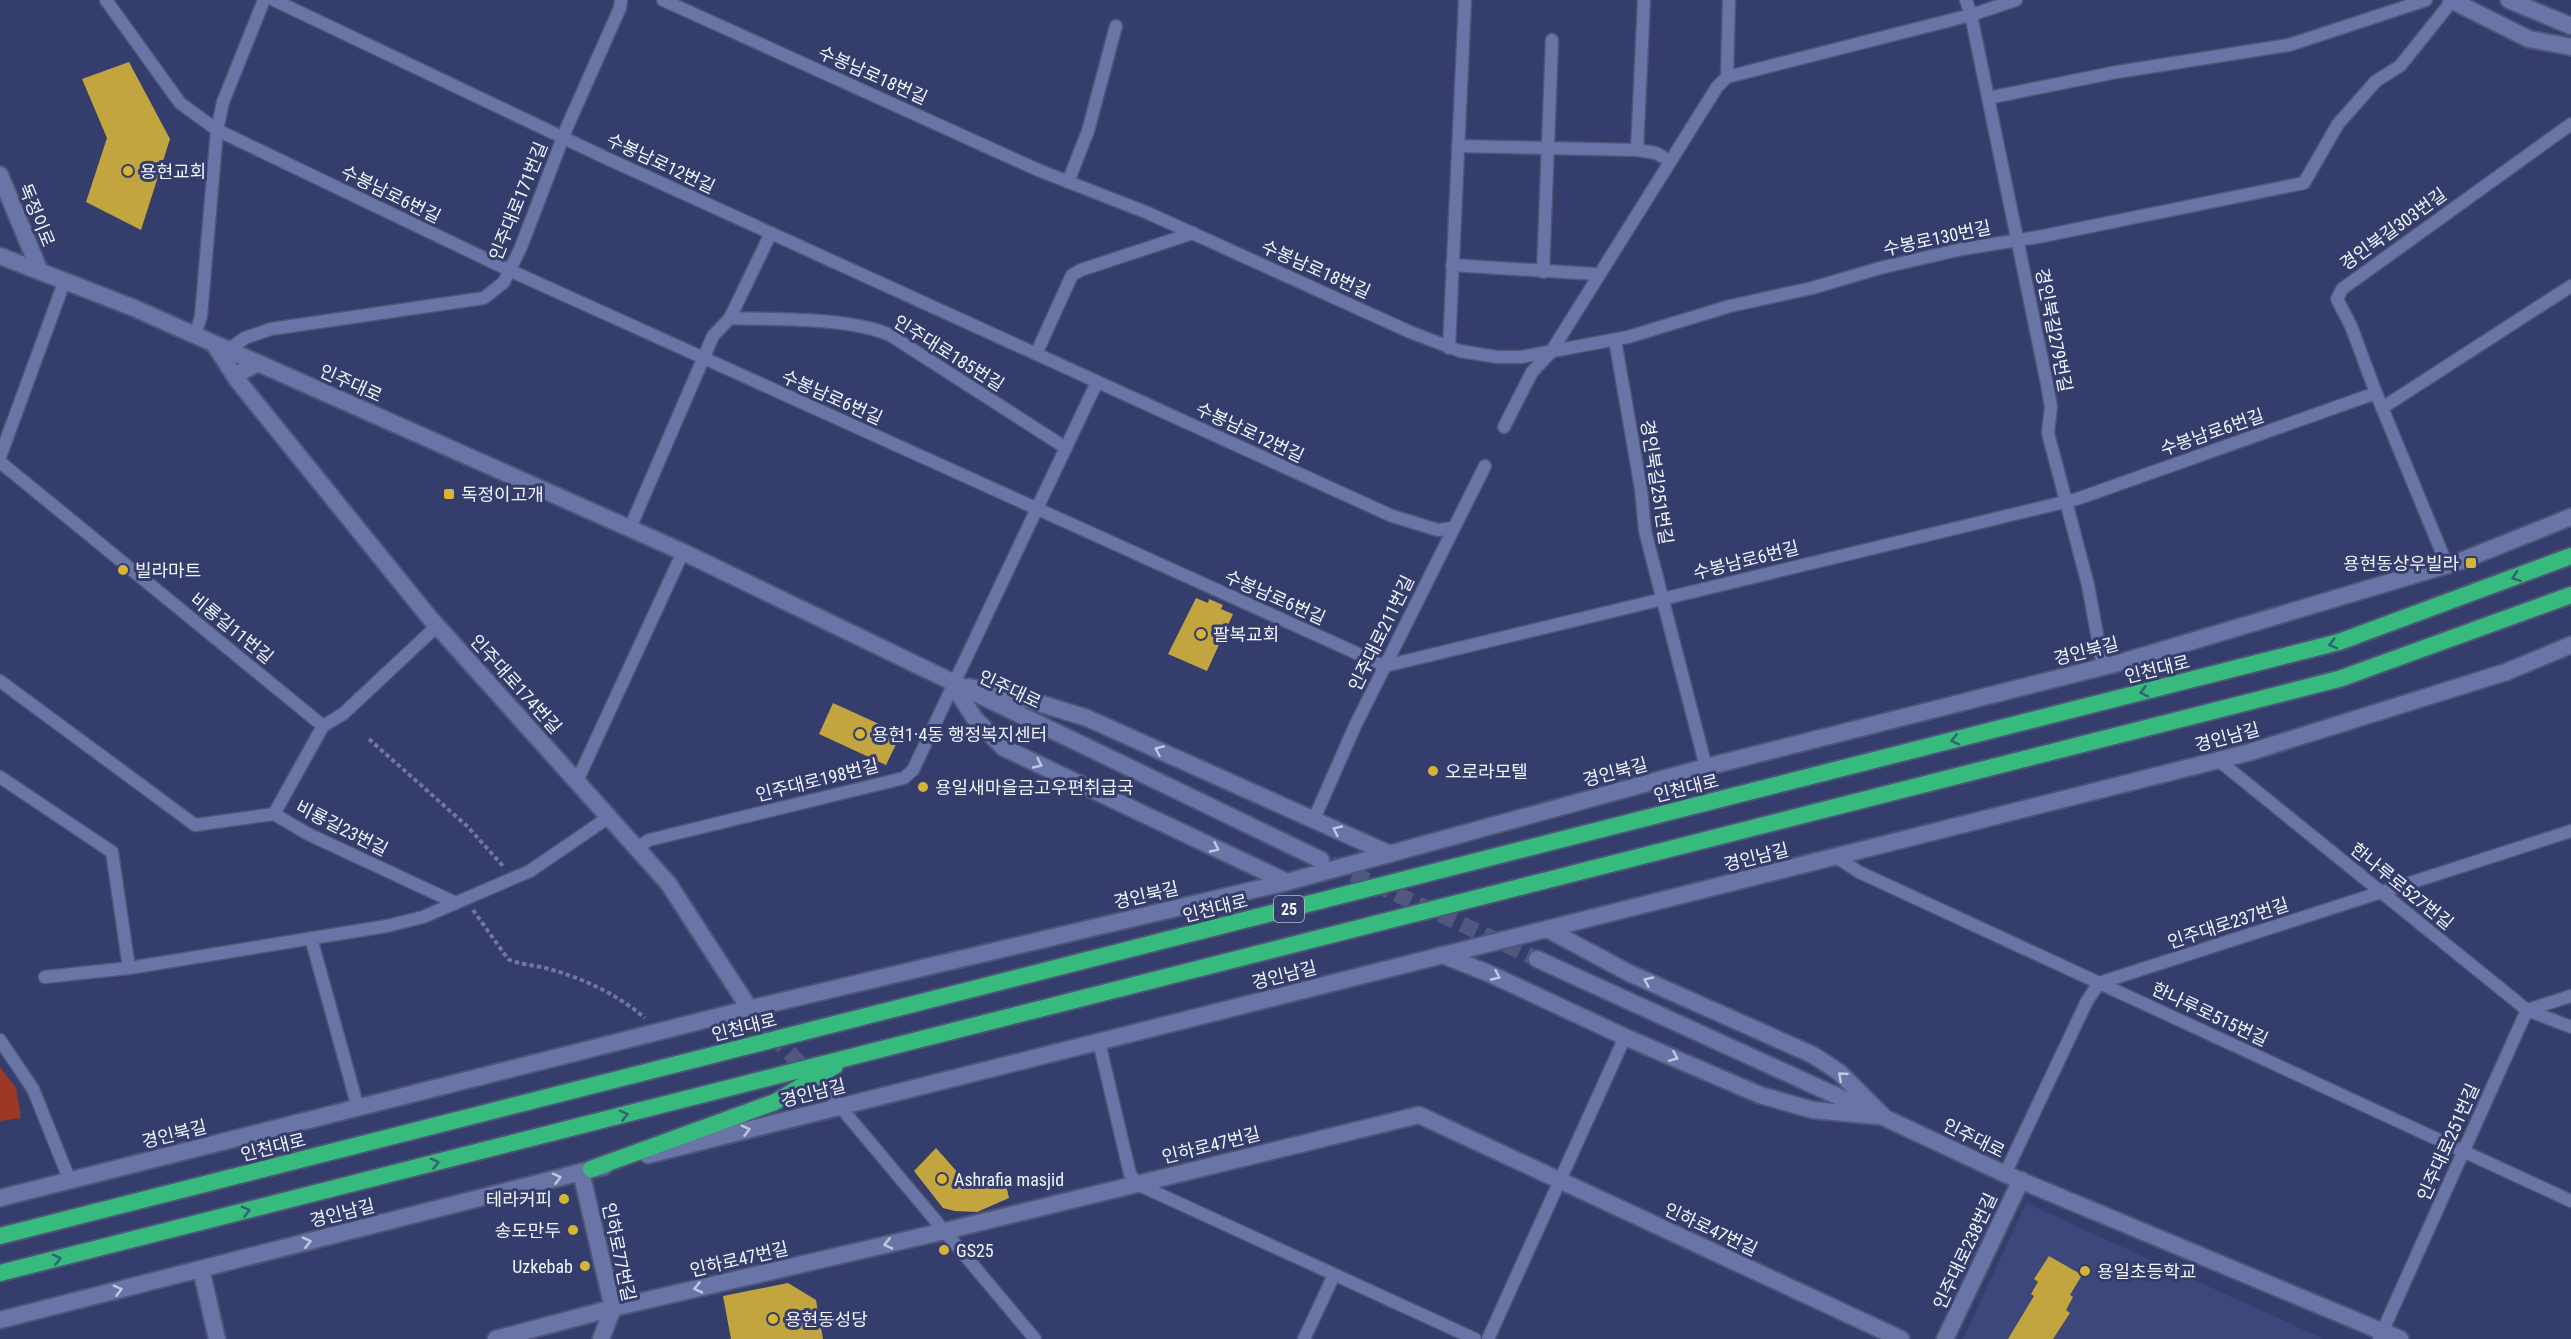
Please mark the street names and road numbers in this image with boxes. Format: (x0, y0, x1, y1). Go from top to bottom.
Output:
street label: 수봉남로18번길 (815, 42, 931, 108)
street label: 수봉남로12번길 (603, 129, 719, 197)
street label: 인주대로171번길 (485, 139, 551, 263)
street label: 수봉남로6번길 (338, 161, 444, 227)
street label: 독정이로 (15, 180, 59, 250)
street label: 경인북길303번길 (2336, 183, 2450, 275)
street label: 수봉로130번길 (1881, 216, 1993, 260)
street label: 수봉남로18번길 (1258, 236, 1374, 302)
street label: 경인북길279번길 (2032, 266, 2076, 394)
street label: 인주대로185번길 (890, 311, 1008, 395)
street label: 인주대로 (316, 360, 386, 406)
street label: 수봉남로6번길 (778, 365, 886, 429)
street label: 수봉남로12번길 (1192, 398, 1308, 466)
street label: 수봉남로6번길 (2157, 404, 2267, 460)
street label: 경인북길251번길 (1637, 418, 1677, 546)
street label: 수봉남로6번길 (1691, 537, 1801, 583)
street label: 수봉남로6번길 (1221, 565, 1329, 629)
street label: 인주대로211번길 (1344, 572, 1418, 694)
street label: 비룡길11번길 (186, 588, 278, 668)
street label: 인주대로174번길 (466, 630, 566, 738)
street label: 경인북길 (2051, 633, 2121, 669)
street label: 인천대로 (2122, 651, 2192, 687)
street label: 인주대로 (976, 665, 1044, 713)
street label: 경인남길 (2192, 718, 2262, 756)
street label: 경인북길 (1580, 753, 1650, 791)
street label: 인주대로198번길 (753, 755, 881, 805)
street label: 인천대로 (1651, 770, 1721, 806)
street label: 비룡길23번길 (292, 796, 392, 860)
street label: 한나루로527번길 (2346, 838, 2458, 934)
street label: 경인남길 (1721, 839, 1791, 875)
street label: 경인북길 (1111, 877, 1181, 913)
street label: 인천대로 (1180, 890, 1250, 926)
street label: 인주대로237번길 (2165, 894, 2291, 952)
road number: 25 (1274, 896, 1304, 922)
street label: 경인남길 (1249, 957, 1319, 993)
street label: 한나루로515번길 (2148, 978, 2272, 1050)
street label: 인천대로 (709, 1009, 779, 1045)
street label: 경인남길 (778, 1075, 848, 1111)
street label: 인주대로251번길 (2413, 1080, 2483, 1204)
street label: 인주대로 (1940, 1114, 2008, 1162)
street label: 경인북길 (139, 1116, 209, 1152)
street label: 인하로47번길 (1160, 1123, 1262, 1167)
street label: 인천대로 (238, 1129, 308, 1165)
street label: 인주대로238번길 (1929, 1189, 2001, 1313)
street label: 경인남길 (307, 1195, 377, 1231)
street label: 인하로47번길 (1661, 1198, 1761, 1260)
street label: 인하로77번길 (598, 1201, 640, 1303)
street label: 인하로47번길 (688, 1237, 790, 1281)

